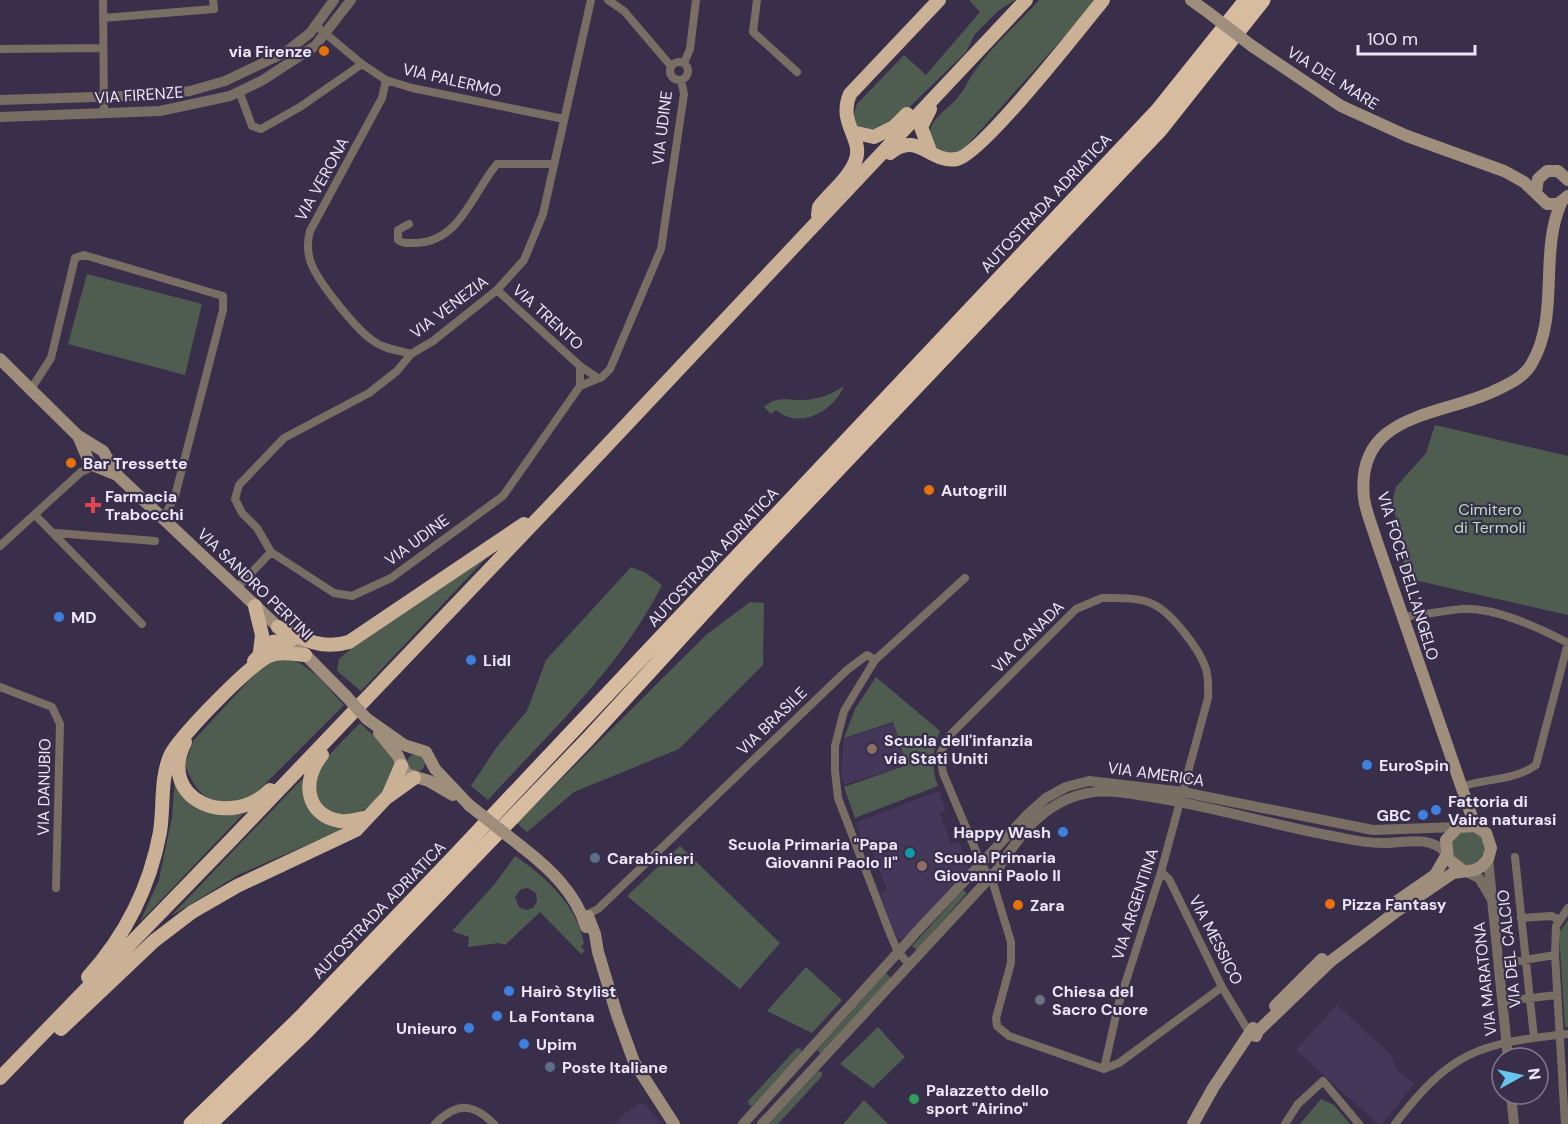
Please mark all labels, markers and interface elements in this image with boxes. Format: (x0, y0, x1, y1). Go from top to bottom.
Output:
scale bar (1358, 18, 1475, 56)
text: 100 m (1367, 27, 1418, 51)
place label: via Firenze (229, 41, 312, 62)
street label: VIA DEL MARE (1283, 41, 1383, 115)
marker: via Firenze (317, 44, 331, 58)
street label: VIA PALERMO (401, 58, 503, 102)
street label: VIA FIRENZE (94, 81, 184, 109)
street label: VIA UDINE (647, 90, 677, 166)
street label: AUTOSTRADA ADRIATICA (976, 129, 1116, 277)
street label: VIA VERONA (290, 133, 354, 225)
street label: VIA VENEZIA (406, 271, 492, 343)
street label: VIA TRENTO (508, 280, 588, 354)
place label: Bar Tressette (83, 453, 188, 474)
marker: Bar Tressette (64, 456, 78, 470)
place label: Autogrill (941, 480, 1007, 501)
street label: AUTOSTRADA ADRIATICA (643, 483, 783, 631)
marker: Autogrill (922, 483, 936, 497)
place label: Farmacia Trabocchi (105, 486, 184, 525)
street label: VIA FOCE DELL'ANGELO (1372, 489, 1444, 663)
marker: Farmacia Trabocchi (86, 498, 100, 512)
park label: Cimitero di Termoli (1454, 499, 1526, 538)
street label: VIA UDINE (381, 510, 453, 570)
street label: VIA SANDRO PERTINI (193, 523, 317, 645)
street label: VIA CANADA (987, 596, 1069, 678)
place label: MD (71, 607, 97, 628)
marker: MD (52, 610, 66, 624)
place label: Lidl (483, 650, 511, 671)
marker: Lidl (464, 653, 478, 667)
street label: VIA BRASILE (732, 682, 812, 760)
place label: Scuola dell'infanzia via Stati Uniti (884, 730, 1033, 769)
street label: VIA DANUBIO (33, 738, 55, 836)
marker: Scuola dell'infanzia via Stati Uniti (865, 742, 879, 756)
place label: EuroSpin (1379, 755, 1449, 776)
street label: VIA AMERICA (1106, 757, 1206, 791)
marker: EuroSpin (1360, 758, 1374, 772)
place label: Fattoria di Vaira naturasi (1448, 791, 1556, 830)
marker: Fattoria di Vaira naturasi (1429, 803, 1443, 817)
place label: GBC (1377, 805, 1411, 826)
marker: GBC (1416, 808, 1430, 822)
place label: Happy Wash (953, 822, 1051, 843)
marker: Happy Wash (1056, 825, 1070, 839)
place label: Scuola Primaria "Papa Giovanni Paolo II" (728, 834, 898, 873)
street label: AUTOSTRADA ADRIATICA (308, 836, 451, 983)
street label: VIA ARGENTINA (1107, 845, 1163, 962)
marker: Scuola Primaria "Papa Giovanni Paolo II" (903, 846, 917, 860)
place label: Scuola Primaria Giovanni Paolo II (934, 847, 1061, 886)
place label: Carabinieri (607, 848, 694, 869)
marker: Carabinieri (588, 851, 602, 865)
marker: Scuola Primaria Giovanni Paolo II (915, 859, 929, 873)
street label: VIA DEL CALCIO (1492, 889, 1526, 1009)
street label: VIA MESSICO (1184, 892, 1248, 988)
place label: Pizza Fantasy (1342, 894, 1447, 915)
place label: Zara (1030, 895, 1065, 916)
marker: Pizza Fantasy (1323, 897, 1337, 911)
marker: Zara (1011, 898, 1025, 912)
street label: VIA MARATONA (1469, 920, 1501, 1037)
place label: Hairò Stylist (521, 981, 616, 1002)
place label: Chiesa del Sacro Cuore (1052, 981, 1148, 1020)
marker: Hairò Stylist (502, 984, 516, 998)
marker: Chiesa del Sacro Cuore (1033, 993, 1047, 1007)
place label: La Fontana (509, 1006, 595, 1027)
marker: La Fontana (490, 1009, 504, 1023)
place label: Unieuro (396, 1018, 457, 1039)
marker: Unieuro (462, 1021, 476, 1035)
place label: Upim (536, 1034, 577, 1055)
marker: Upim (517, 1037, 531, 1051)
north arrow (1490, 1046, 1550, 1106)
place label: Poste Italiane (562, 1057, 668, 1078)
marker: Poste Italiane (543, 1060, 557, 1074)
text: N (1523, 1067, 1546, 1081)
place label: Palazzetto dello sport "Airino" (926, 1080, 1049, 1119)
marker: Palazzetto dello sport "Airino" (907, 1092, 921, 1106)

